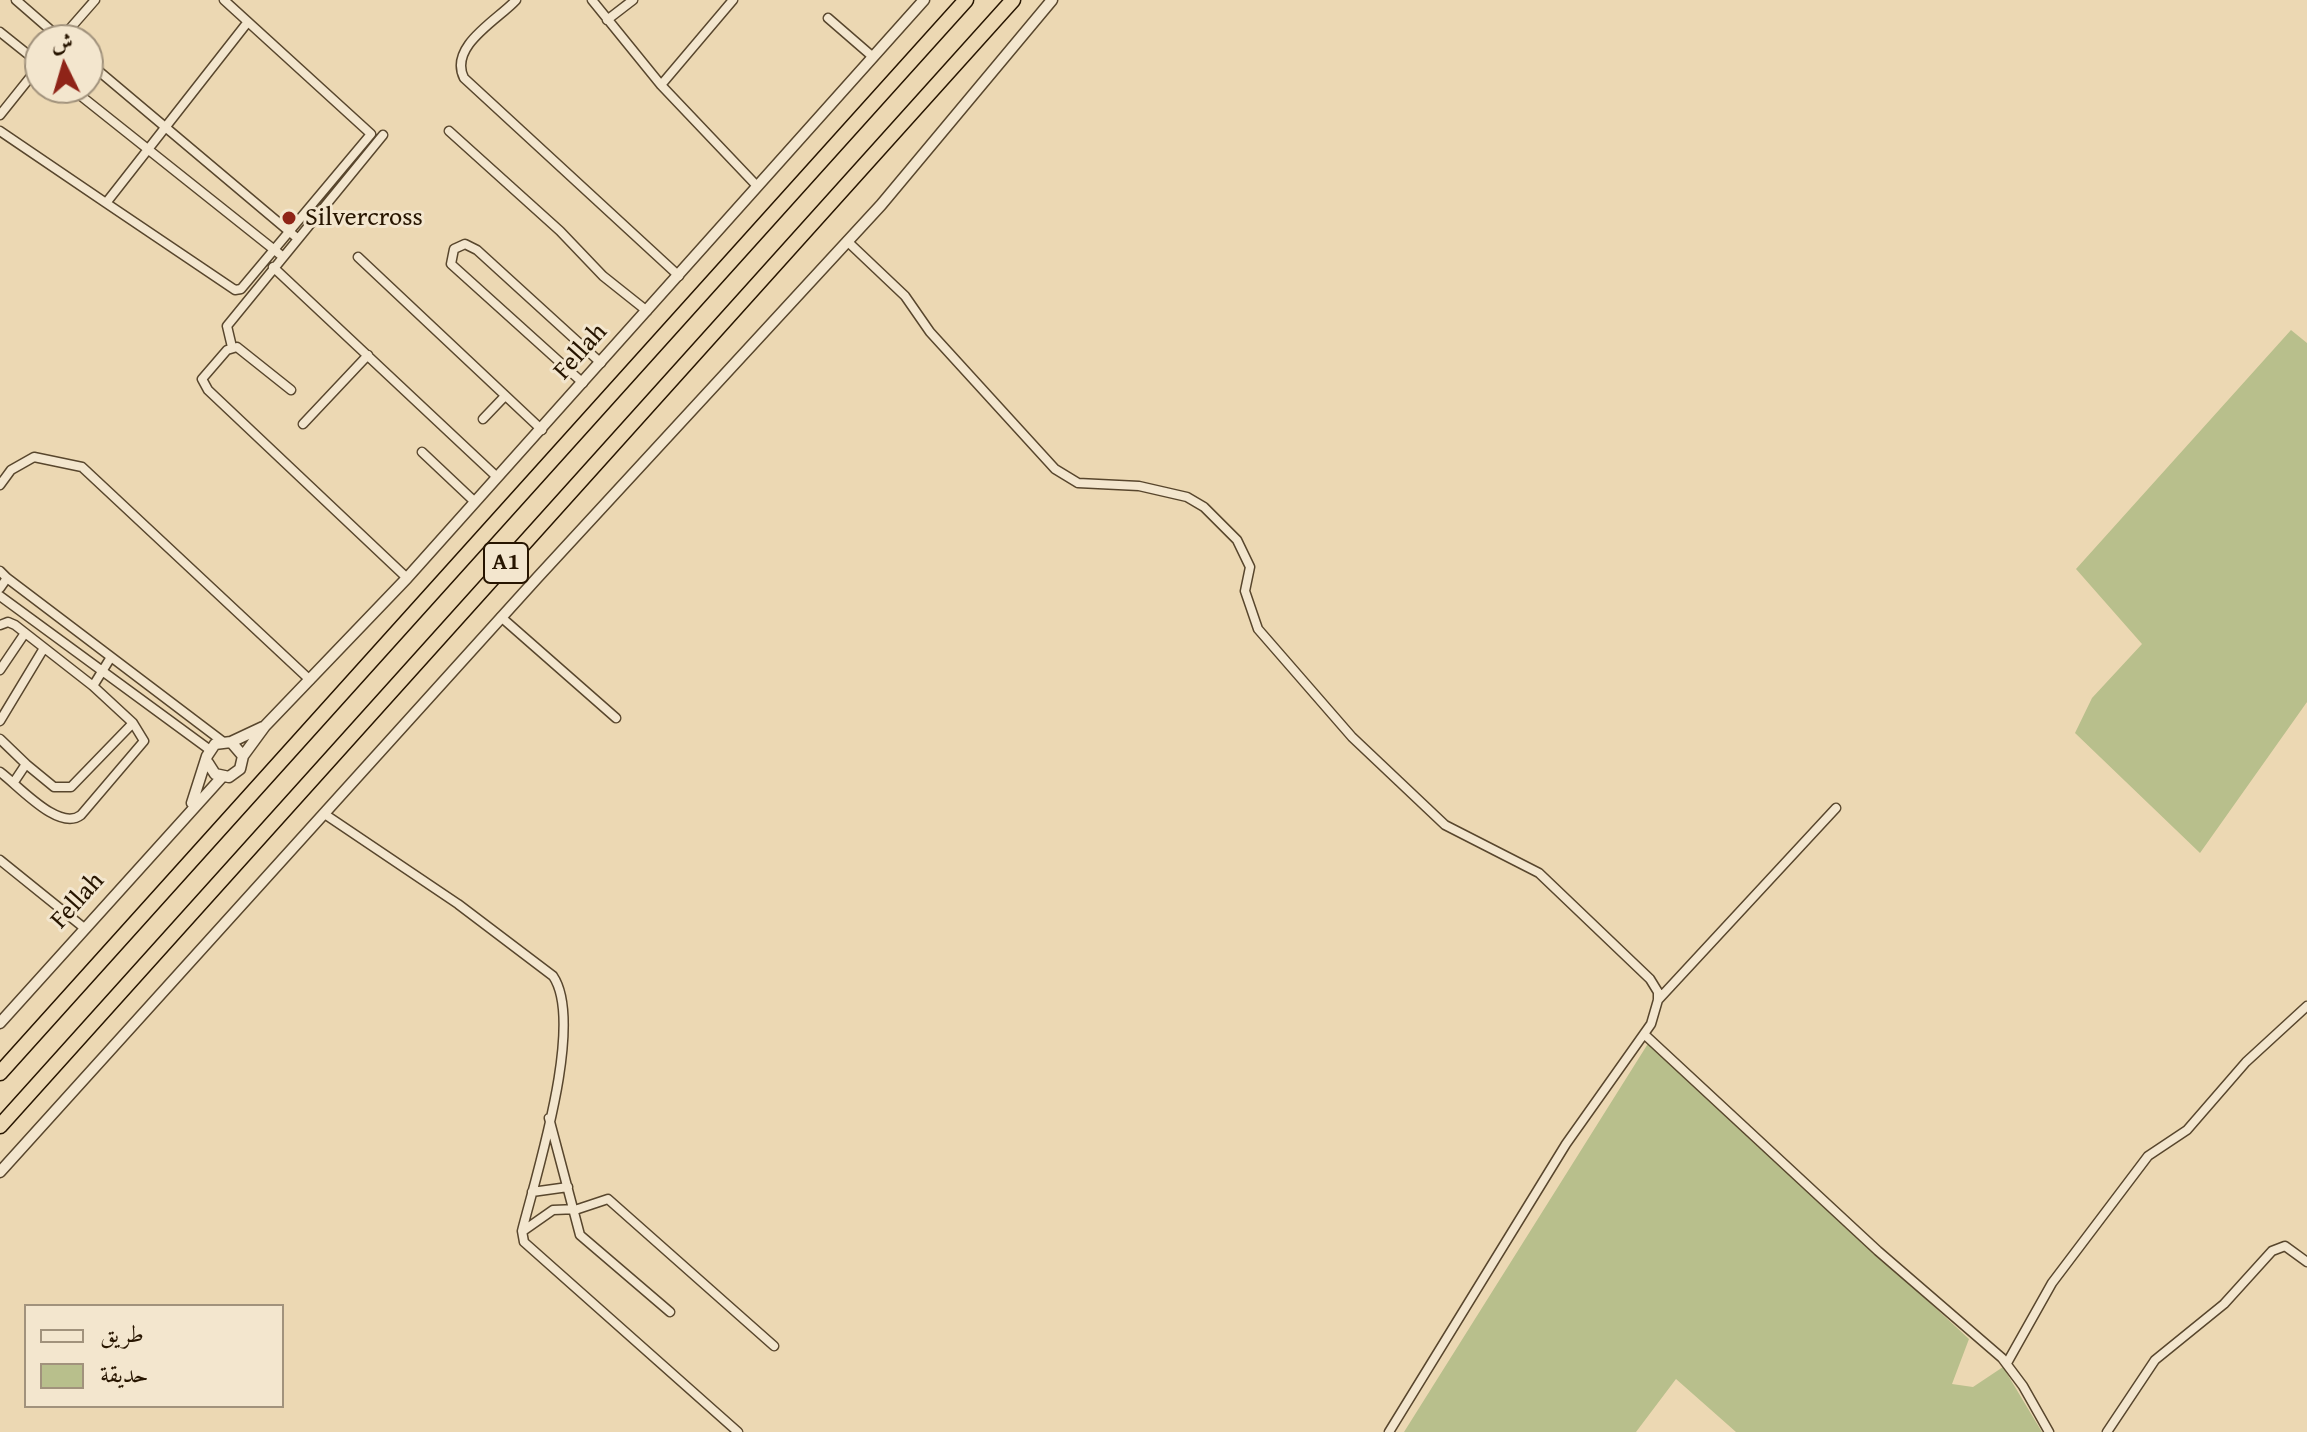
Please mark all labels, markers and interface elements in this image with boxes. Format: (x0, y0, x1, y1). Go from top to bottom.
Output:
north arrow (24, 24, 104, 104)
text: ش (50, 25, 74, 59)
place label: Silvercross (305, 202, 423, 234)
marker: Silvercross (280, 209, 298, 227)
street label: Fellah (548, 317, 614, 387)
road number: A1 (484, 543, 528, 583)
street label: Fellah (45, 866, 111, 936)
legend (24, 1304, 284, 1408)
text: طريق (100, 1316, 144, 1351)
text: حديقة (100, 1356, 149, 1391)

